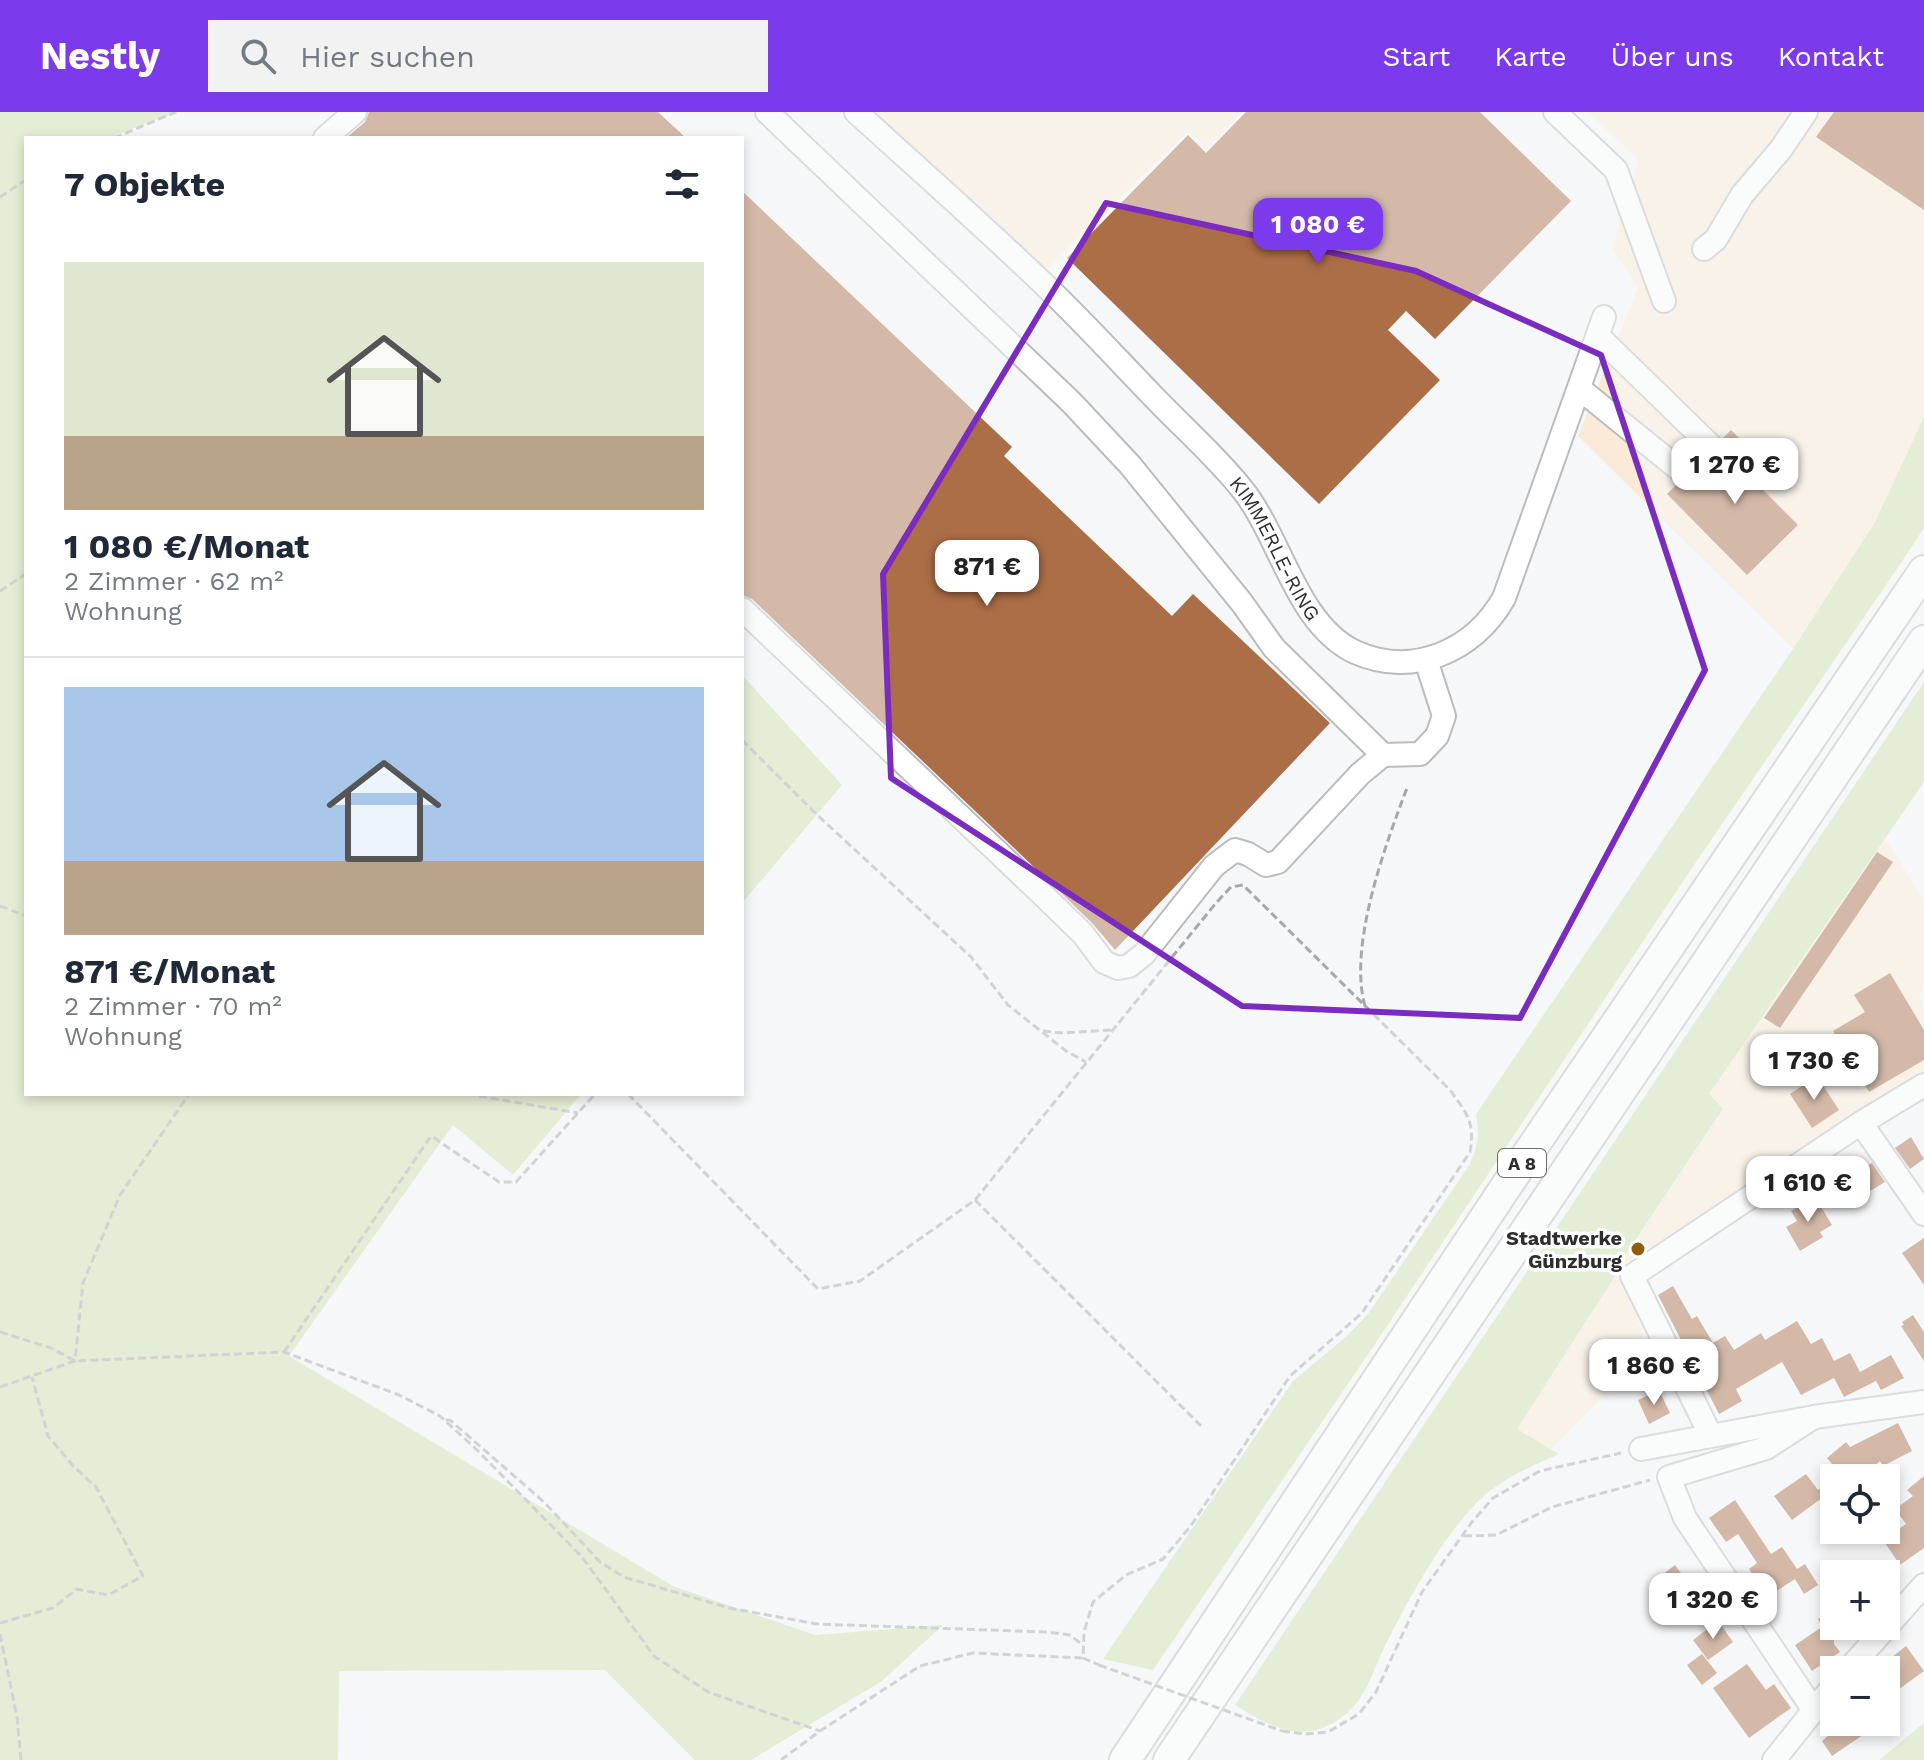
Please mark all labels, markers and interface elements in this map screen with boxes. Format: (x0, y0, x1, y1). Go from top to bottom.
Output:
search box (208, 20, 768, 92)
text: Nestly (40, 34, 160, 78)
icon: search (236, 34, 280, 78)
text: Hier suchen (300, 39, 475, 74)
text: Start (1382, 40, 1450, 73)
text: Karte (1494, 40, 1567, 73)
text: Über uns (1611, 40, 1734, 73)
text: Kontakt (1778, 40, 1884, 73)
icon: filters (660, 162, 704, 206)
text: 7 Objekte (64, 164, 225, 204)
pin: 1 080 € (1244, 198, 1392, 266)
text: 1 080 € (1271, 209, 1365, 239)
icon: home (312, 314, 456, 458)
pin: 1 270 € (1661, 438, 1809, 506)
text: 1 270 € (1689, 449, 1781, 479)
street label: KIMMERLE-RING (1225, 472, 1325, 625)
text: 1 080 €/Monat (64, 526, 309, 566)
pin: 871 € (931, 540, 1043, 608)
text: 871 € (953, 551, 1021, 581)
text: 2 Zimmer · 62 m² (64, 566, 284, 596)
text: Wohnung (64, 596, 182, 626)
icon: home (312, 739, 456, 883)
text: 871 €/Monat (64, 951, 275, 991)
text: 2 Zimmer · 70 m² (64, 991, 282, 1021)
text: Wohnung (64, 1021, 182, 1051)
pin: 1 730 € (1740, 1034, 1888, 1102)
text: 1 730 € (1768, 1045, 1860, 1075)
road number: A 8 (1498, 1149, 1546, 1177)
pin: 1 610 € (1734, 1156, 1882, 1224)
text: 1 610 € (1764, 1167, 1852, 1197)
place label: Stadtwerke Günzburg (1506, 1226, 1623, 1273)
marker: Stadtwerke Günzburg (1629, 1240, 1647, 1258)
pin: 1 860 € (1580, 1339, 1728, 1407)
text: 1 860 € (1607, 1350, 1701, 1380)
map controls (1820, 1464, 1900, 1736)
button: locate (1820, 1464, 1900, 1544)
button: + (1820, 1560, 1900, 1640)
pin: 1 320 € (1639, 1573, 1787, 1641)
text: 1 320 € (1667, 1584, 1759, 1614)
button: − (1820, 1656, 1900, 1736)

